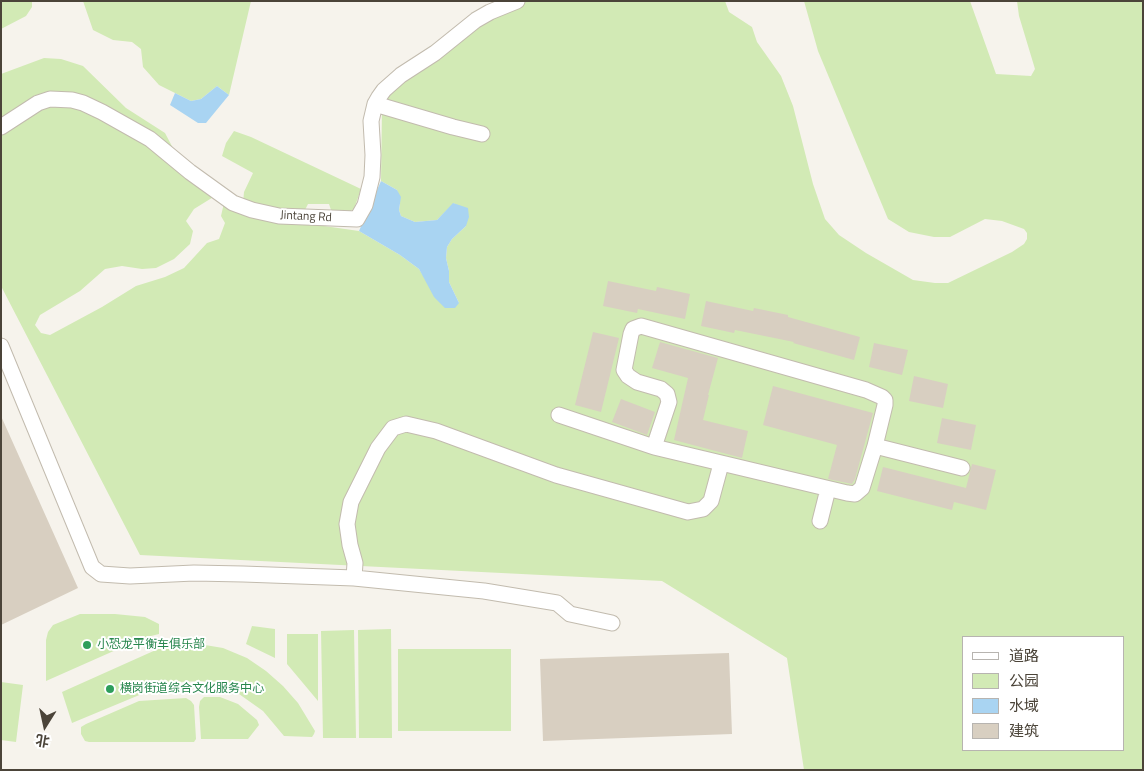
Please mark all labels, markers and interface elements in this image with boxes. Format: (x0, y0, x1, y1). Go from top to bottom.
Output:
street label: Jintang Rd (280, 208, 332, 226)
legend (962, 636, 1124, 751)
place label: 小恐龙平衡车俱乐部 (97, 638, 205, 652)
marker: 小恐龙平衡车俱乐部 (81, 639, 93, 651)
text: 道路 (1009, 644, 1039, 667)
text: 公园 (1009, 669, 1039, 692)
place label: 横岗街道综合文化服务中心 (120, 682, 264, 696)
marker: 横岗街道综合文化服务中心 (104, 683, 116, 695)
text: 水域 (1009, 694, 1039, 717)
north arrow (20, 701, 70, 751)
text: 建筑 (1009, 719, 1039, 742)
text: 北 (34, 730, 51, 753)

